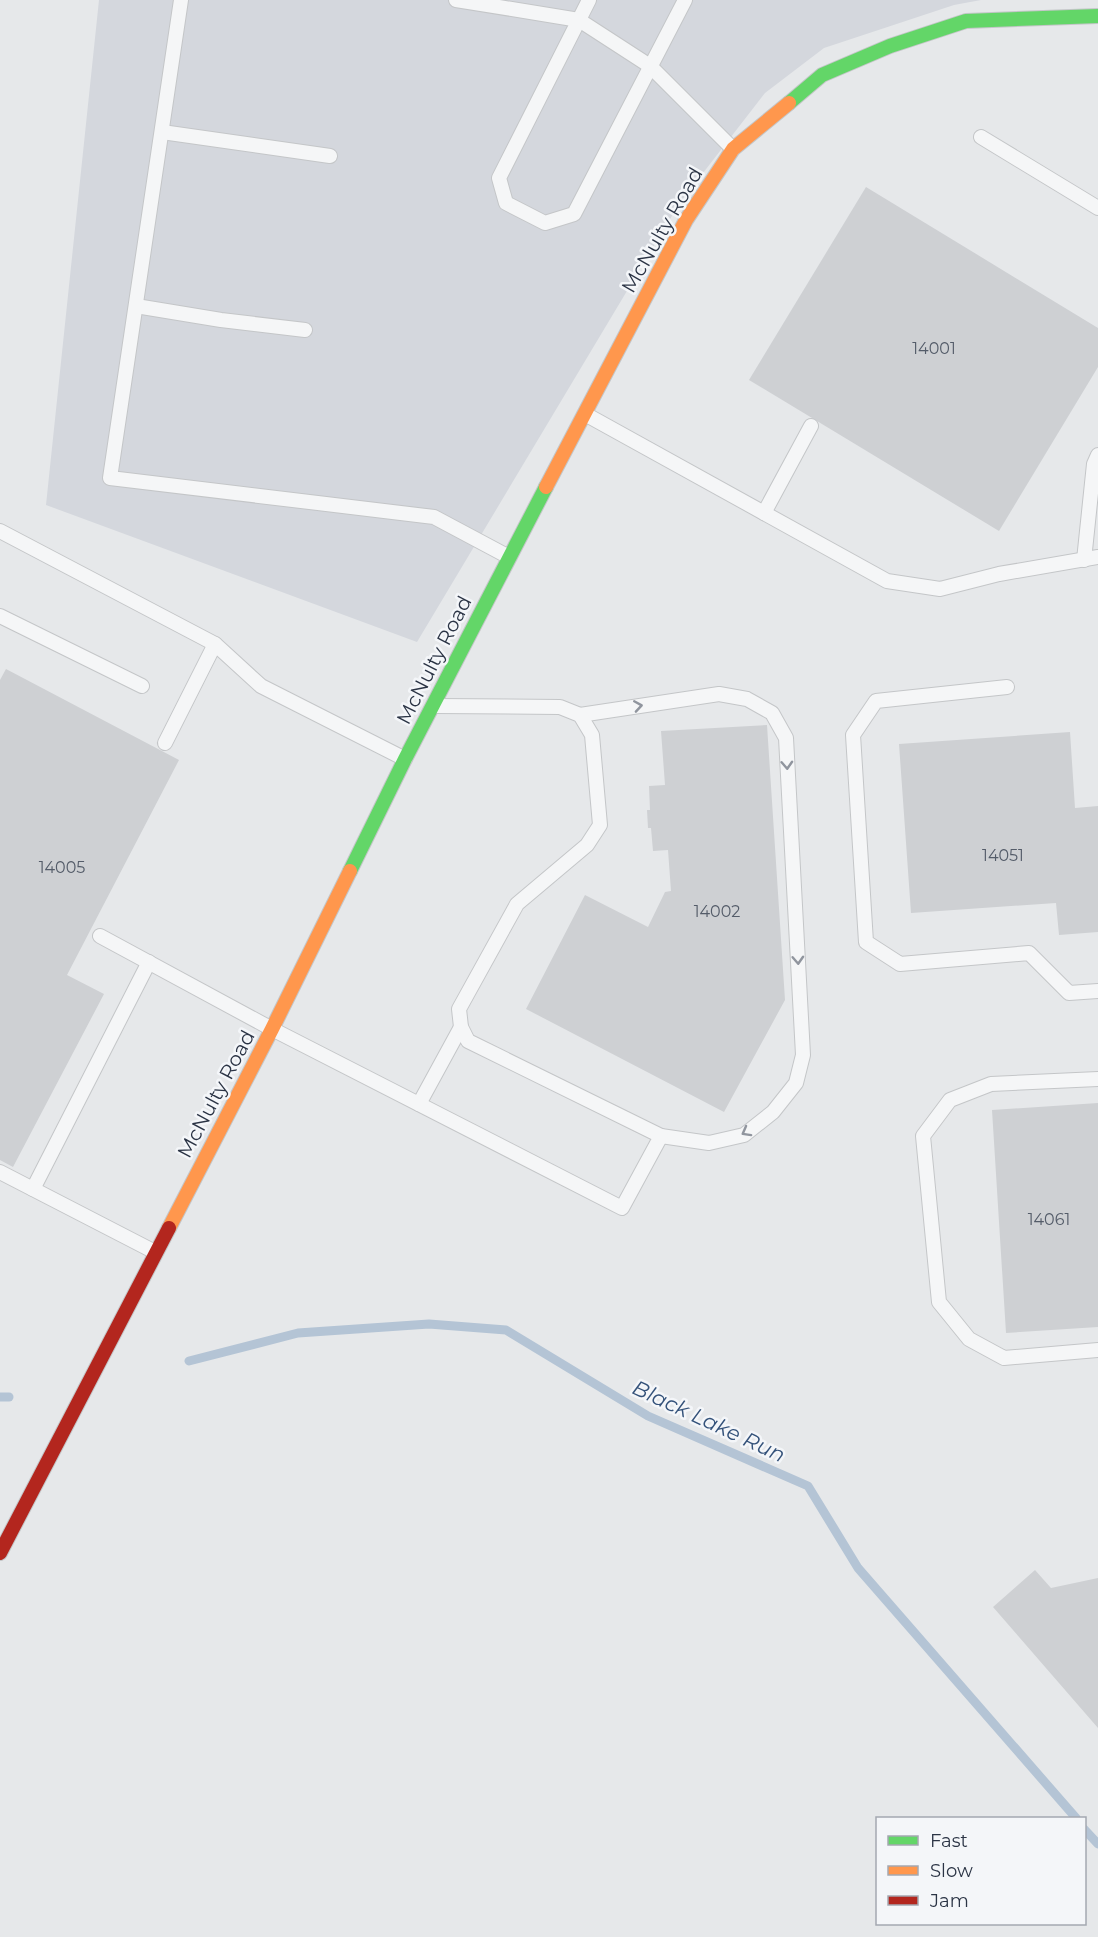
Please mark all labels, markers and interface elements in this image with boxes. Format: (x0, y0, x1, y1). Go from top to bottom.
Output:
street label: McNulty Road (616, 163, 708, 297)
house number: 14001 (912, 339, 956, 358)
street label: McNulty Road (391, 592, 477, 728)
one-way arrow (633, 701, 643, 713)
one-way arrow (781, 761, 794, 770)
house number: 14051 (982, 846, 1024, 865)
house number: 14005 (39, 858, 85, 877)
house number: 14002 (694, 902, 740, 921)
one-way arrow (791, 956, 804, 965)
street label: McNulty Road (172, 1026, 260, 1162)
one-way arrow (741, 1125, 752, 1136)
house number: 14061 (1028, 1210, 1070, 1229)
water label: Black Lake Run (629, 1375, 789, 1467)
legend (876, 1817, 1086, 1925)
text: Fast (930, 1830, 968, 1852)
text: Slow (930, 1860, 973, 1882)
text: Jam (929, 1890, 969, 1912)

